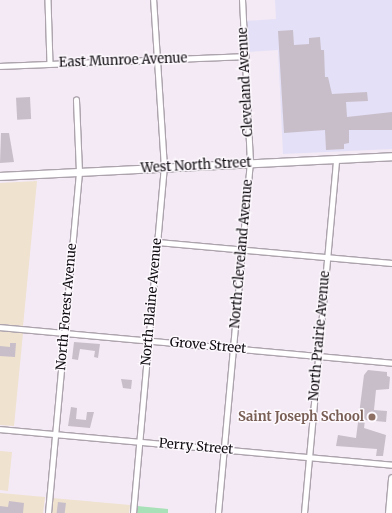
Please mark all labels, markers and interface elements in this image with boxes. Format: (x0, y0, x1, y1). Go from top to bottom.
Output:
street label: Cleveland Avenue (235, 27, 257, 137)
street label: East Munroe Avenue (59, 51, 187, 71)
street label: West North Street (140, 155, 252, 177)
street label: North Cleveland Avenue (228, 179, 256, 329)
street label: North Blaine Avenue (139, 238, 165, 366)
street label: North Forest Avenue (54, 243, 80, 371)
street label: North Prairie Avenue (307, 270, 333, 402)
street label: Grove Street (169, 335, 247, 357)
place label: Saint Joseph School (238, 409, 364, 425)
marker: Saint Joseph School (367, 412, 377, 422)
street label: Perry Street (158, 436, 234, 458)

